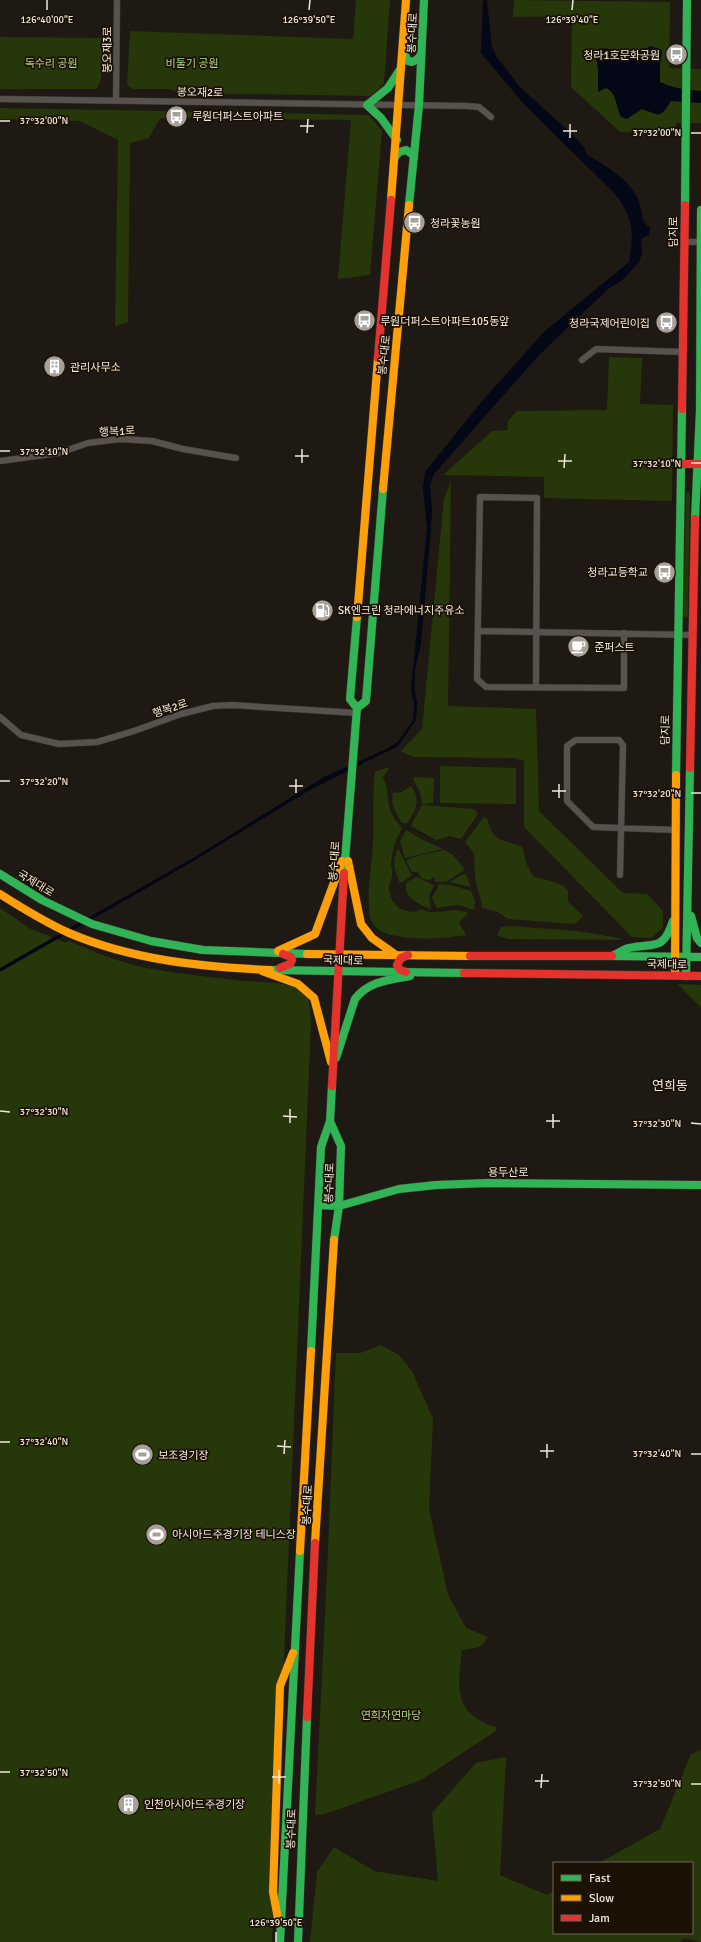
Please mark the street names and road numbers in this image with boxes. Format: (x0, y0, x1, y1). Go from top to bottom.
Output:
street label: 봉수대로 (405, 12, 420, 54)
street label: 봉오재3로 (101, 27, 114, 73)
street label: 봉오재2로 (177, 86, 223, 99)
street label: 담지로 (667, 217, 680, 247)
street label: 봉수대로 (376, 334, 393, 376)
street label: 행복1로 (99, 424, 135, 439)
street label: 행복2로 (151, 697, 189, 720)
street label: 담지로 (659, 715, 672, 745)
street label: 봉수대로 (326, 840, 343, 882)
street label: 국제대로 (15, 867, 56, 899)
street label: 국제대로 (323, 953, 363, 968)
street label: 국제대로 (647, 958, 687, 971)
street label: 봉수대로 (322, 1163, 337, 1203)
street label: 용두산로 (488, 1166, 528, 1179)
street label: 봉수대로 (300, 1484, 315, 1526)
street label: 봉수대로 (284, 1809, 299, 1849)

